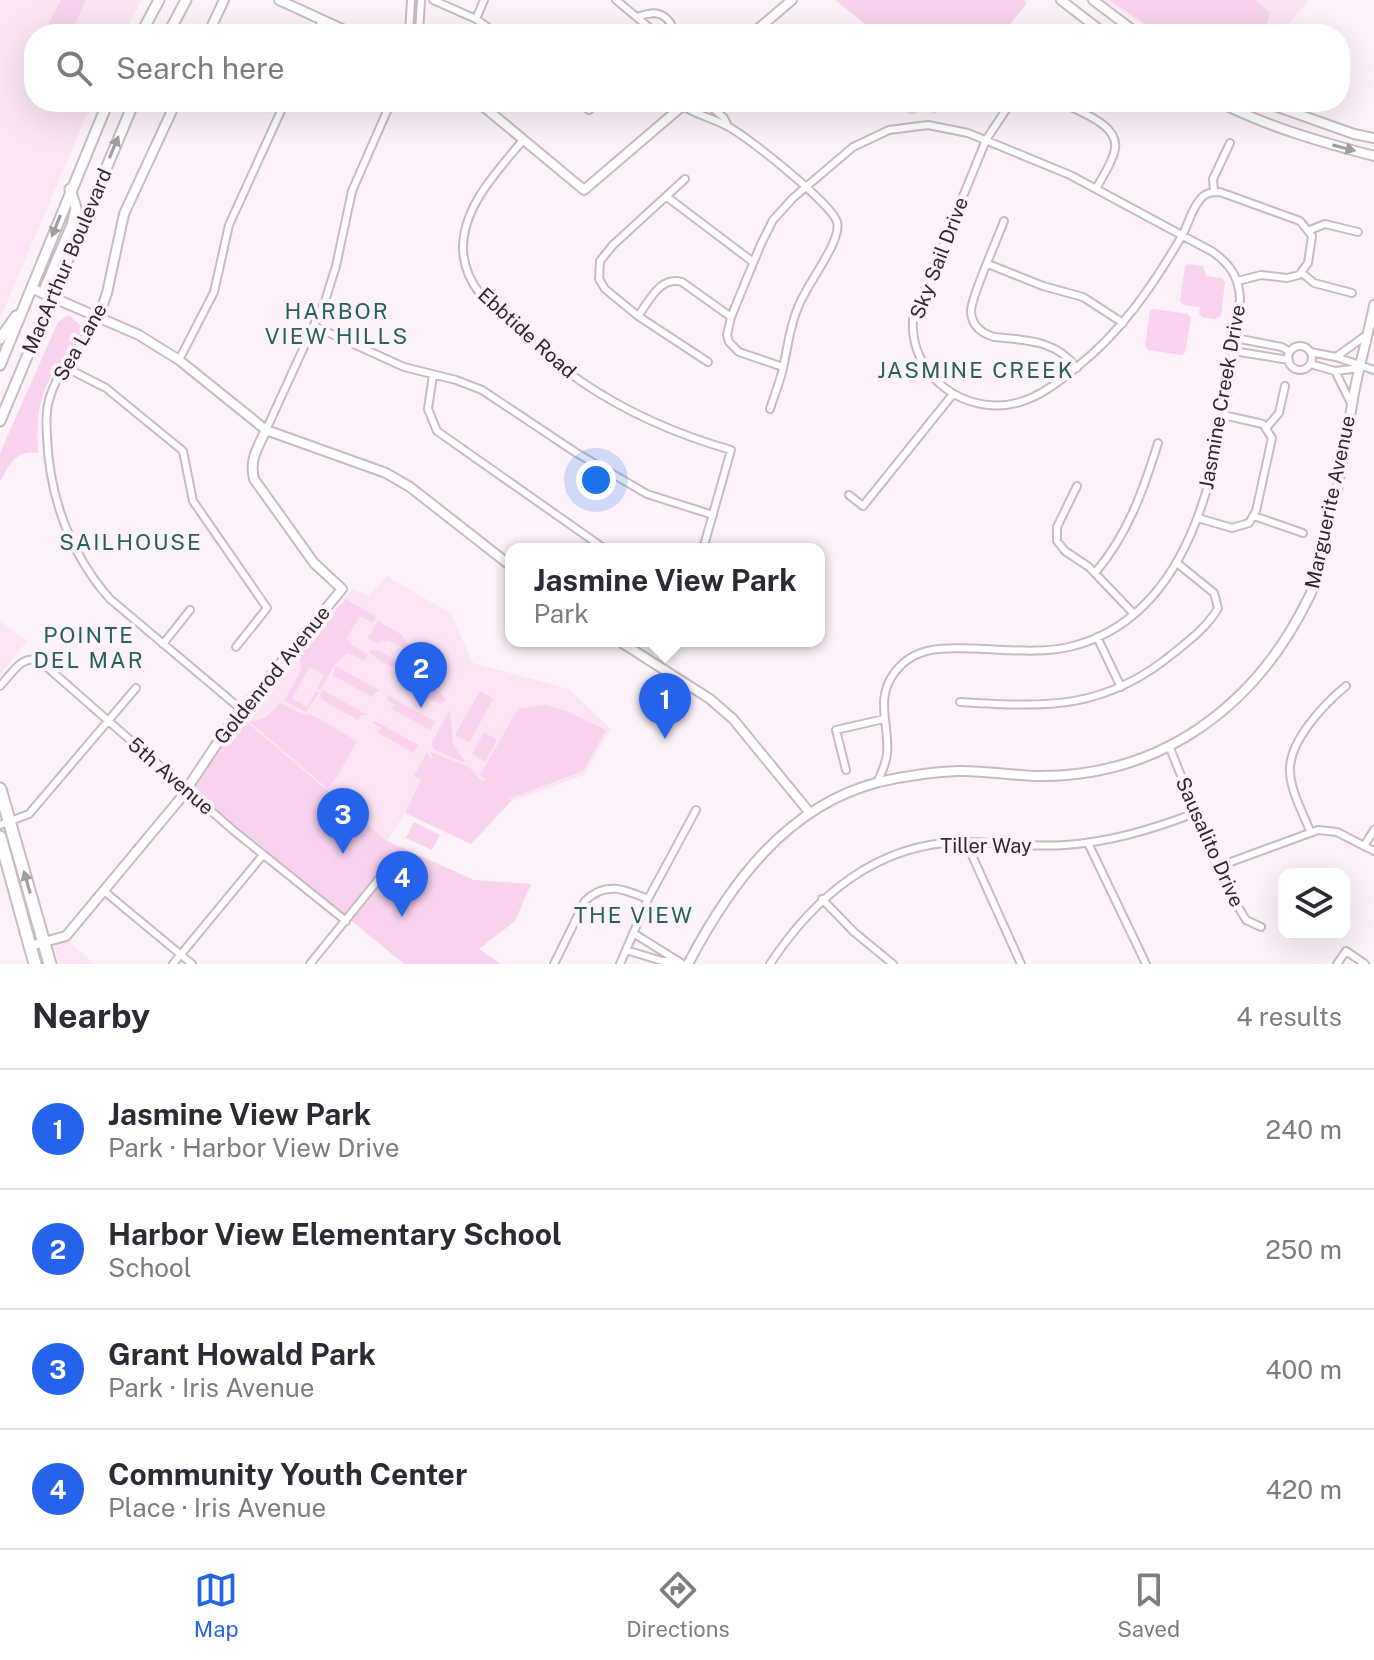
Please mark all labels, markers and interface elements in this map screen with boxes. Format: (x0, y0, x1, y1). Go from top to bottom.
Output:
search box (24, 24, 1350, 112)
icon: search (52, 46, 96, 90)
text: Search here (116, 50, 284, 86)
one-way arrow (108, 135, 121, 159)
one-way arrow (1332, 143, 1357, 155)
street label: MacArthur Boulevard (17, 165, 117, 357)
street label: Sky Sail Drive (905, 194, 973, 322)
one-way arrow (49, 214, 62, 238)
street label: Ebbtide Road (473, 283, 581, 383)
district label: HARBOR VIEW HILLS (265, 298, 409, 349)
street label: Sea Lane (48, 299, 112, 385)
street label: Jasmine Creek Drive (1194, 303, 1250, 491)
district label: JASMINE CREEK (877, 357, 1075, 383)
street label: Marguerite Avenue (1300, 413, 1360, 591)
your location (576, 460, 616, 500)
district label: SAILHOUSE (59, 529, 203, 555)
popup (505, 543, 825, 647)
text: Jasmine View Park (533, 562, 797, 598)
text: Park (533, 598, 589, 629)
street label: Goldenrod Avenue (209, 601, 335, 749)
district label: POINTE DEL MAR (33, 622, 145, 673)
pin: 2 (395, 642, 447, 708)
pin: 1 (639, 673, 691, 739)
street label: 5th Avenue (123, 732, 219, 820)
street label: Sausalito Drive (1171, 773, 1249, 911)
pin: 3 (317, 788, 369, 854)
street label: Tiller Way (940, 834, 1032, 858)
pin: 4 (376, 851, 428, 917)
map controls (1278, 868, 1350, 940)
button: layers (1278, 868, 1350, 940)
one-way arrow (20, 870, 33, 894)
district label: THE VIEW (574, 902, 694, 928)
text: Nearby (32, 996, 150, 1036)
text: 4 results (1236, 1001, 1342, 1032)
text: Jasmine View Park (108, 1096, 371, 1132)
text: 1 (52, 1114, 64, 1145)
text: 240 m (1265, 1114, 1342, 1145)
text: Park · Harbor View Drive (108, 1132, 400, 1163)
text: Harbor View Elementary School (108, 1216, 562, 1252)
text: 2 (50, 1234, 66, 1265)
text: 250 m (1265, 1234, 1342, 1265)
text: School (108, 1252, 192, 1283)
text: Grant Howald Park (108, 1336, 376, 1372)
text: 3 (49, 1354, 67, 1385)
text: 400 m (1265, 1354, 1342, 1385)
text: Park · Iris Avenue (108, 1372, 315, 1403)
text: Community Youth Center (108, 1456, 467, 1492)
text: 4 (49, 1474, 67, 1505)
text: 420 m (1265, 1474, 1342, 1505)
text: Place · Iris Avenue (108, 1492, 326, 1523)
tab: Map (194, 1568, 239, 1642)
tab: Directions (626, 1568, 730, 1642)
tab: Saved (1117, 1568, 1180, 1642)

